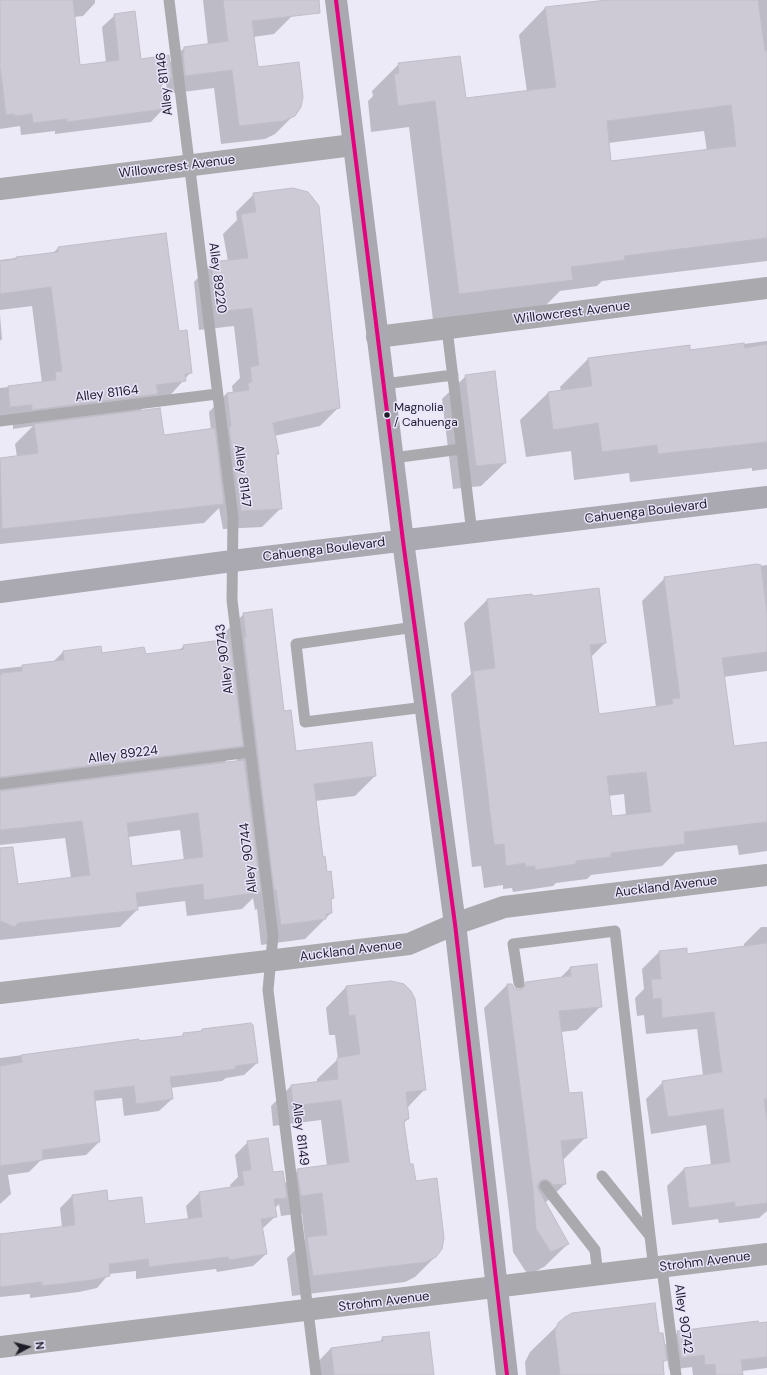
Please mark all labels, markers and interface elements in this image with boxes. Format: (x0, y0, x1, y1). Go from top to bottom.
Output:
street label: Alley 81146 (153, 51, 177, 117)
street label: Willowcrest Avenue (118, 152, 236, 182)
street label: Alley 89220 (205, 242, 229, 314)
street label: Willowcrest Avenue (513, 298, 631, 328)
street label: Alley 81164 (74, 382, 140, 406)
place label: Magnolia / Cahuenga (394, 401, 458, 429)
marker: Magnolia / Cahuenga (382, 410, 392, 420)
street label: Alley 81147 (230, 444, 254, 508)
street label: Cahuenga Boulevard (584, 497, 708, 527)
street label: Cahuenga Boulevard (262, 535, 386, 565)
street label: Alley 90743 (213, 623, 237, 695)
street label: Alley 89224 (87, 743, 159, 767)
street label: Alley 90744 (237, 822, 261, 894)
street label: Auckland Avenue (614, 873, 718, 901)
street label: Auckland Avenue (299, 937, 403, 965)
street label: Alley 81149 (288, 1101, 312, 1167)
street label: Strohm Avenue (659, 1249, 751, 1275)
street label: Alley 90742 (670, 1283, 696, 1355)
street label: Strohm Avenue (338, 1289, 430, 1315)
north arrow (8, 1327, 48, 1367)
text: N (32, 1341, 47, 1350)

